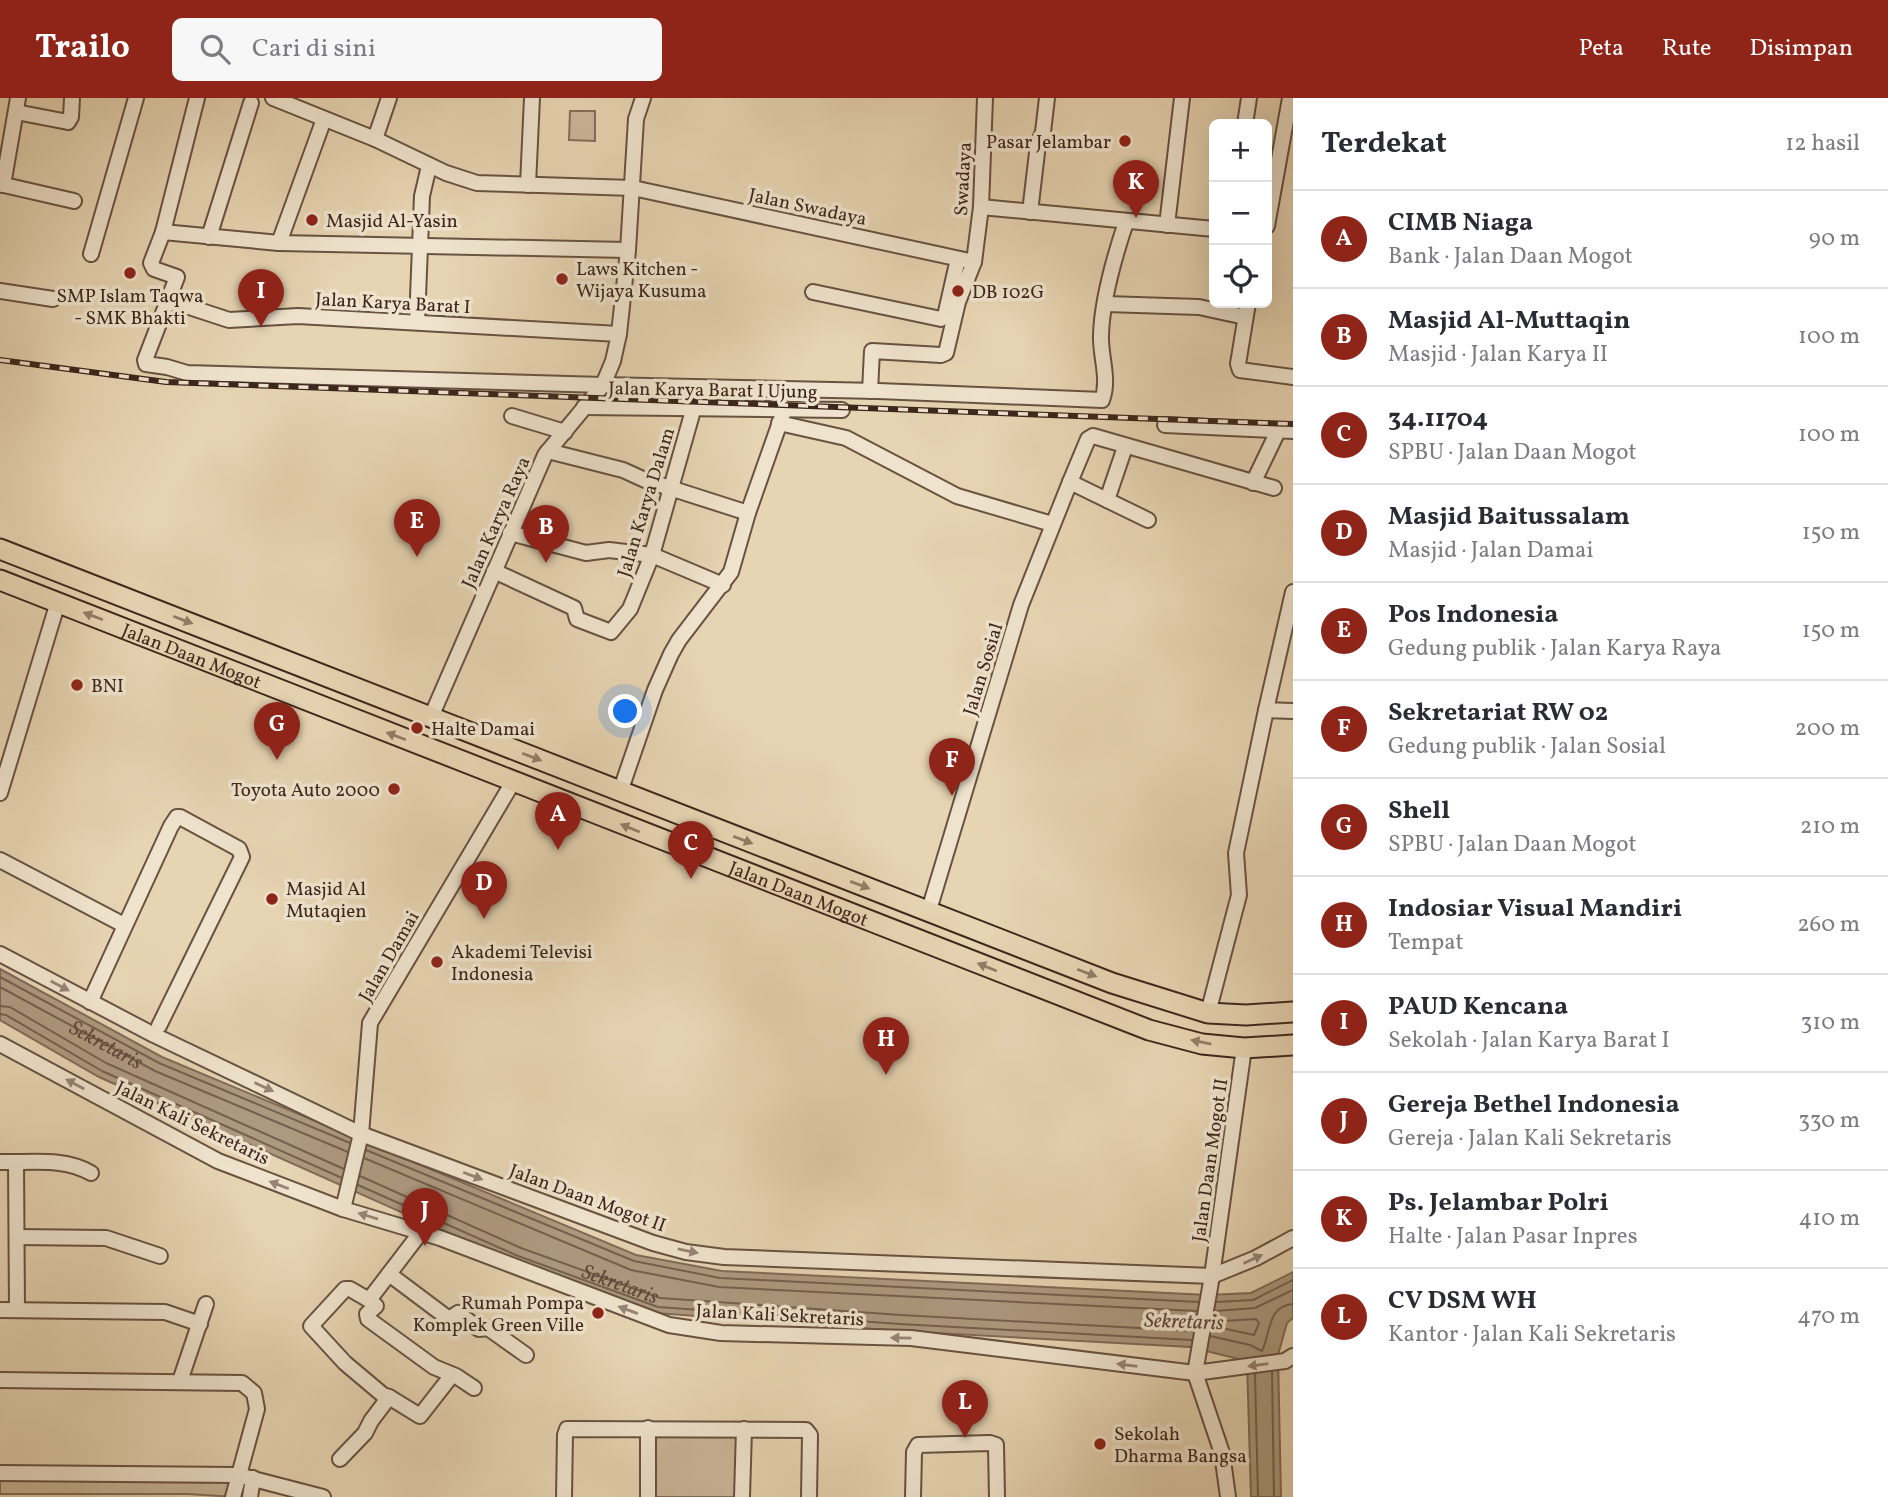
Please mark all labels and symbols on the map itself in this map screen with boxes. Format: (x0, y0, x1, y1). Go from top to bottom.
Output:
place label: Pasar Jelambar (986, 130, 1111, 156)
marker: Pasar Jelambar (1117, 133, 1133, 149)
street label: Swadaya (949, 141, 979, 217)
pin: K (1113, 160, 1159, 218)
street label: Jalan Swadaya (746, 183, 869, 233)
place label: Masjid Al-Yasin (326, 209, 458, 235)
marker: Masjid Al-Yasin (304, 212, 320, 228)
place label: Laws Kitchen - Wijaya Kusuma (576, 257, 707, 305)
marker: SMP Islam Taqwa - SMK Bhakti (122, 265, 138, 281)
pin: I (238, 269, 284, 327)
marker: Laws Kitchen - Wijaya Kusuma (554, 271, 570, 287)
place label: DB 102G (972, 280, 1044, 306)
marker: DB 102G (950, 283, 966, 299)
place label: SMP Islam Taqwa - SMK Bhakti (56, 284, 204, 332)
street label: Jalan Karya Barat I (315, 287, 471, 321)
street label: Jalan Karya Barat I Ujung (608, 376, 818, 406)
street label: Jalan Karya Dalam (612, 424, 682, 581)
street label: Jalan Karya Raya (456, 453, 537, 593)
pin: E (394, 499, 440, 557)
pin: B (523, 505, 569, 563)
one-way arrow (82, 611, 103, 622)
one-way arrow (172, 615, 193, 626)
street label: Jalan Daan Mogot (117, 618, 265, 696)
street label: Jalan Sosial (958, 620, 1010, 719)
place label: BNI (91, 674, 124, 700)
marker: BNI (69, 677, 85, 693)
your location (608, 694, 642, 728)
pin: G (254, 702, 300, 760)
place label: Halte Damai (431, 717, 535, 743)
marker: Halte Damai (409, 720, 425, 736)
one-way arrow (385, 730, 406, 741)
pin: F (929, 738, 975, 796)
one-way arrow (521, 751, 542, 762)
place label: Toyota Auto 2000 (231, 778, 380, 804)
marker: Toyota Auto 2000 (386, 781, 402, 797)
pin: A (535, 792, 581, 850)
pin: C (668, 821, 714, 879)
one-way arrow (619, 823, 640, 834)
one-way arrow (733, 834, 754, 845)
street label: Jalan Daan Mogot (725, 856, 872, 934)
pin: D (461, 861, 507, 919)
place label: Masjid Al Mutaqien (286, 877, 367, 925)
one-way arrow (850, 879, 871, 890)
marker: Masjid Al Mutaqien (264, 891, 280, 907)
street label: Jalan Damai (353, 906, 426, 1007)
place label: Akademi Televisi Indonesia (451, 940, 593, 988)
marker: Akademi Televisi Indonesia (429, 954, 445, 970)
one-way arrow (976, 961, 997, 972)
one-way arrow (1077, 968, 1098, 979)
one-way arrow (51, 980, 70, 992)
water label: Sekretaris (64, 1014, 148, 1078)
pin: H (863, 1017, 909, 1075)
one-way arrow (1190, 1037, 1212, 1048)
street label: Jalan Kali Sekretaris (111, 1075, 273, 1172)
street label: Jalan Daan Mogot II (1187, 1077, 1235, 1244)
one-way arrow (66, 1078, 85, 1090)
one-way arrow (254, 1082, 274, 1093)
street label: Jalan Daan Mogot II (505, 1158, 669, 1239)
one-way arrow (463, 1170, 484, 1181)
one-way arrow (268, 1179, 289, 1190)
pin: J (402, 1188, 448, 1246)
one-way arrow (357, 1211, 378, 1221)
one-way arrow (677, 1246, 699, 1257)
one-way arrow (1243, 1253, 1263, 1264)
water label: Sekretaris (578, 1258, 662, 1312)
place label: Rumah Pompa Komplek Green Ville (413, 1291, 584, 1339)
street label: Jalan Kali Sekretaris (695, 1299, 865, 1333)
one-way arrow (617, 1304, 638, 1315)
marker: Rumah Pompa Komplek Green Ville (590, 1305, 606, 1321)
water label: Sekretaris (1144, 1307, 1224, 1338)
one-way arrow (890, 1332, 912, 1343)
one-way arrow (1116, 1359, 1138, 1370)
one-way arrow (1247, 1359, 1269, 1370)
pin: L (942, 1380, 988, 1438)
place label: Sekolah Dharma Bangsa (1114, 1422, 1247, 1470)
marker: Sekolah Dharma Bangsa (1092, 1436, 1108, 1452)

